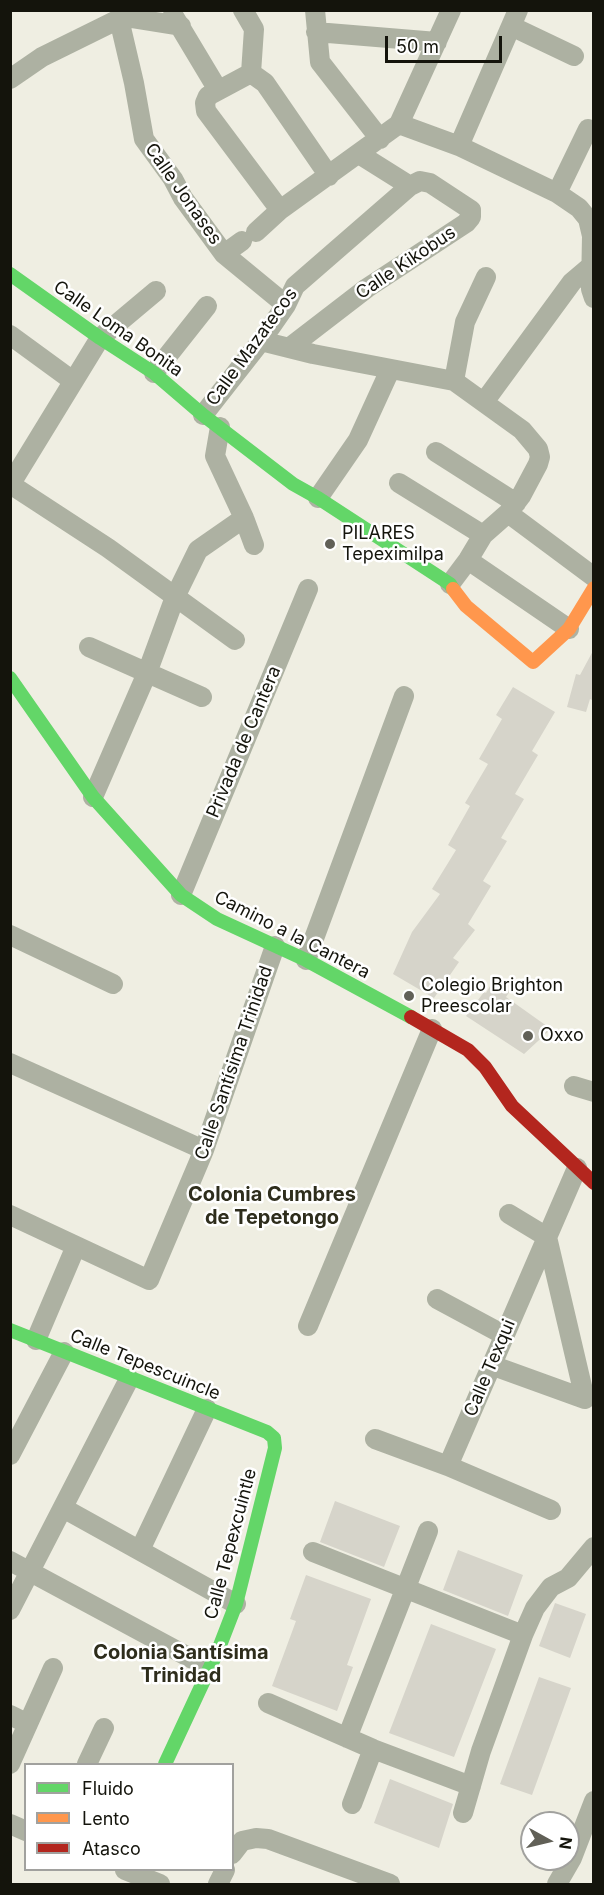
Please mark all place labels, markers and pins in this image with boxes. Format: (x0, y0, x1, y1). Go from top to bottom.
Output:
place label: PILARES Tepeximilpa (342, 523, 444, 566)
marker: PILARES Tepeximilpa (323, 537, 337, 551)
place label: Colegio Brighton Preescolar (421, 975, 563, 1018)
marker: Colegio Brighton Preescolar (402, 989, 416, 1003)
place label: Oxxo (540, 1025, 584, 1047)
marker: Oxxo (521, 1029, 535, 1043)

